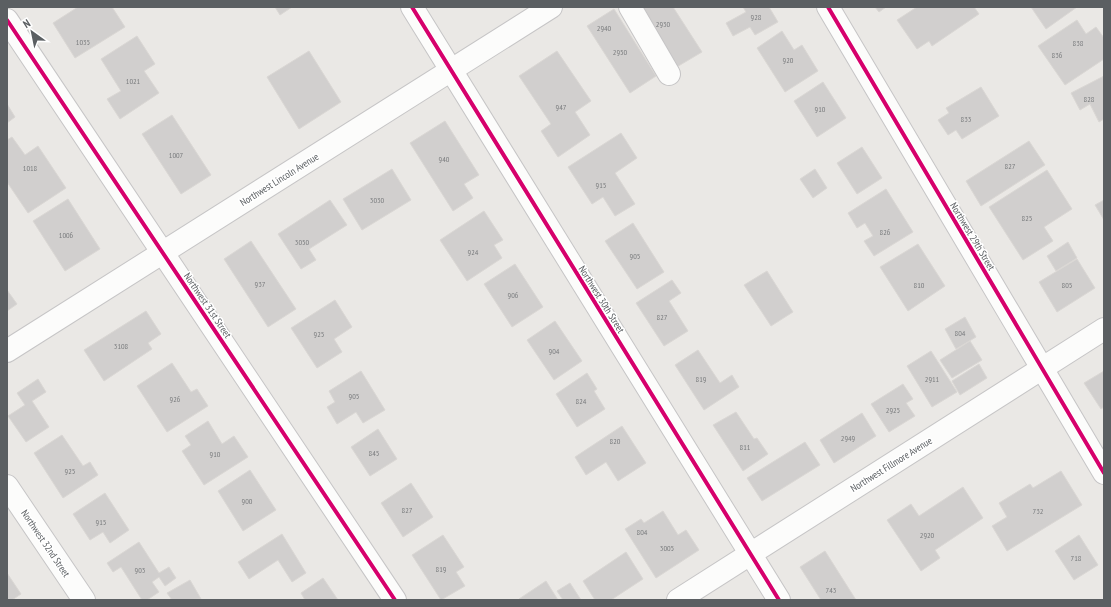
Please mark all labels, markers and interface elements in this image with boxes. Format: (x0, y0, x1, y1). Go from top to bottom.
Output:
north arrow (12, 12, 52, 52)
house number: 928 (751, 12, 762, 22)
text: N (20, 16, 33, 31)
house number: 2930 (656, 19, 671, 29)
house number: 2940 (597, 23, 612, 33)
house number: 1035 (76, 37, 90, 47)
house number: 838 (1073, 38, 1084, 48)
house number: 2950 (613, 47, 628, 57)
house number: 836 (1052, 50, 1063, 60)
house number: 920 (783, 55, 794, 65)
house number: 1021 (126, 76, 141, 86)
house number: 828 (1084, 94, 1095, 104)
house number: 947 (556, 102, 567, 112)
house number: 910 (815, 104, 826, 114)
house number: 833 (961, 114, 972, 124)
house number: 1007 (169, 150, 184, 160)
street label: Northwest Lincoln Avenue (238, 150, 321, 209)
house number: 940 (439, 154, 450, 164)
house number: 827 (1005, 161, 1016, 171)
house number: 1018 (23, 163, 38, 173)
house number: 915 (596, 180, 606, 190)
house number: 3030 (370, 195, 385, 205)
street label: Northwest 29th Street (947, 200, 998, 273)
house number: 825 (1022, 213, 1032, 223)
house number: 826 (880, 227, 891, 237)
house number: 1006 (59, 230, 74, 240)
house number: 3050 (295, 237, 310, 247)
house number: 924 (468, 247, 479, 257)
house number: 905 (630, 251, 640, 261)
street label: Northwest 30th Street (576, 263, 628, 336)
street label: Northwest 31st Street (181, 270, 234, 341)
house number: 937 (255, 279, 266, 289)
house number: 810 (914, 280, 925, 290)
house number: 805 (1062, 280, 1072, 290)
house number: 906 (508, 290, 519, 300)
house number: 827 (657, 312, 668, 322)
house number: 804 (955, 328, 966, 338)
house number: 925 (314, 329, 324, 339)
house number: 3108 (114, 341, 129, 351)
house number: 904 (549, 346, 560, 356)
house number: 819 (696, 374, 707, 384)
house number: 2911 (925, 374, 940, 384)
house number: 905 (349, 391, 359, 401)
house number: 926 (170, 394, 181, 404)
house number: 824 (576, 396, 587, 406)
house number: 2925 (886, 405, 900, 415)
house number: 2949 (841, 433, 856, 443)
street label: Northwest Fillmore Avenue (848, 434, 934, 495)
house number: 820 (610, 436, 621, 446)
house number: 811 (740, 442, 751, 452)
house number: 845 (369, 448, 379, 458)
house number: 910 (210, 449, 221, 459)
house number: 925 (65, 466, 75, 476)
house number: 900 (242, 496, 253, 506)
house number: 827 (402, 505, 413, 515)
house number: 732 (1033, 506, 1044, 516)
street label: Northwest 32nd Street (18, 507, 73, 580)
house number: 915 (96, 517, 106, 527)
house number: 804 (637, 527, 648, 537)
house number: 2920 (920, 530, 935, 540)
house number: 3005 (660, 543, 674, 553)
house number: 718 (1071, 553, 1082, 563)
house number: 819 (436, 564, 447, 574)
house number: 903 (135, 565, 146, 575)
house number: 743 (826, 585, 837, 595)

